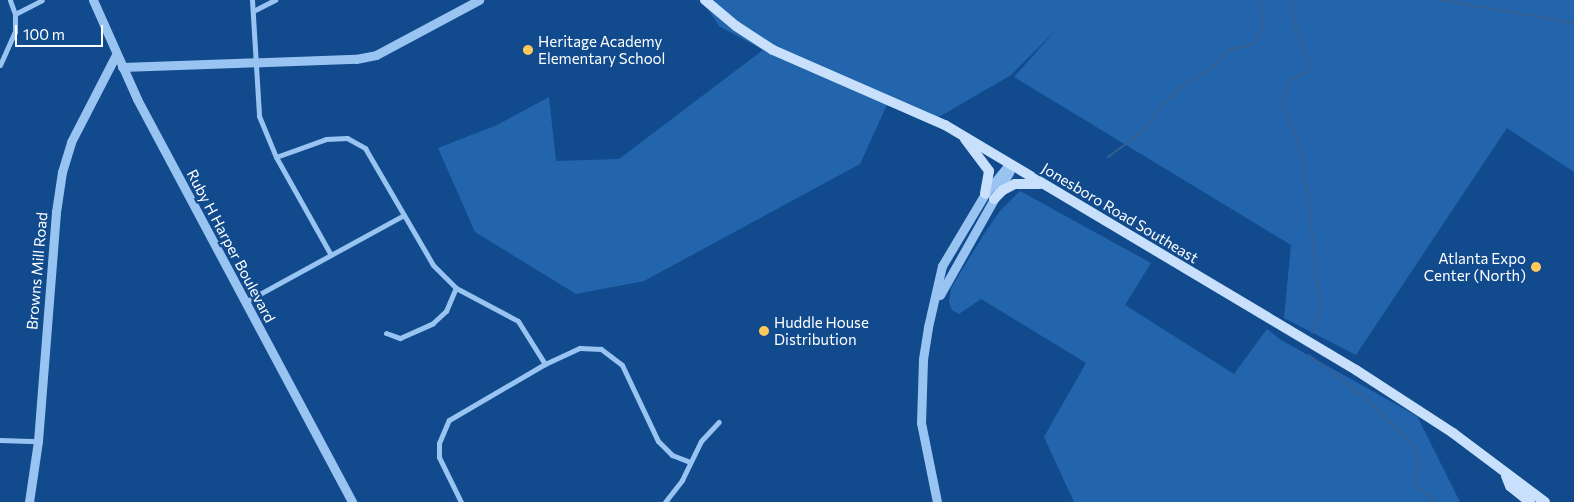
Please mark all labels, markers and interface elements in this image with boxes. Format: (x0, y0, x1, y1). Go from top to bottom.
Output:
scale bar (18, 15, 105, 47)
text: 100 m (23, 25, 65, 43)
place label: Heritage Academy Elementary School (538, 32, 665, 67)
marker: Heritage Academy Elementary School (522, 44, 534, 56)
street label: Jonesboro Road Southeast (1038, 159, 1202, 267)
street label: Ruby H Harper Boulevard (183, 166, 279, 326)
street label: Browns Mill Road (23, 211, 51, 331)
place label: Atlanta Expo Center (North) (1424, 249, 1526, 284)
marker: Atlanta Expo Center (North) (1530, 261, 1542, 273)
place label: Huddle House Distribution (774, 313, 869, 348)
marker: Huddle House Distribution (758, 325, 770, 337)

